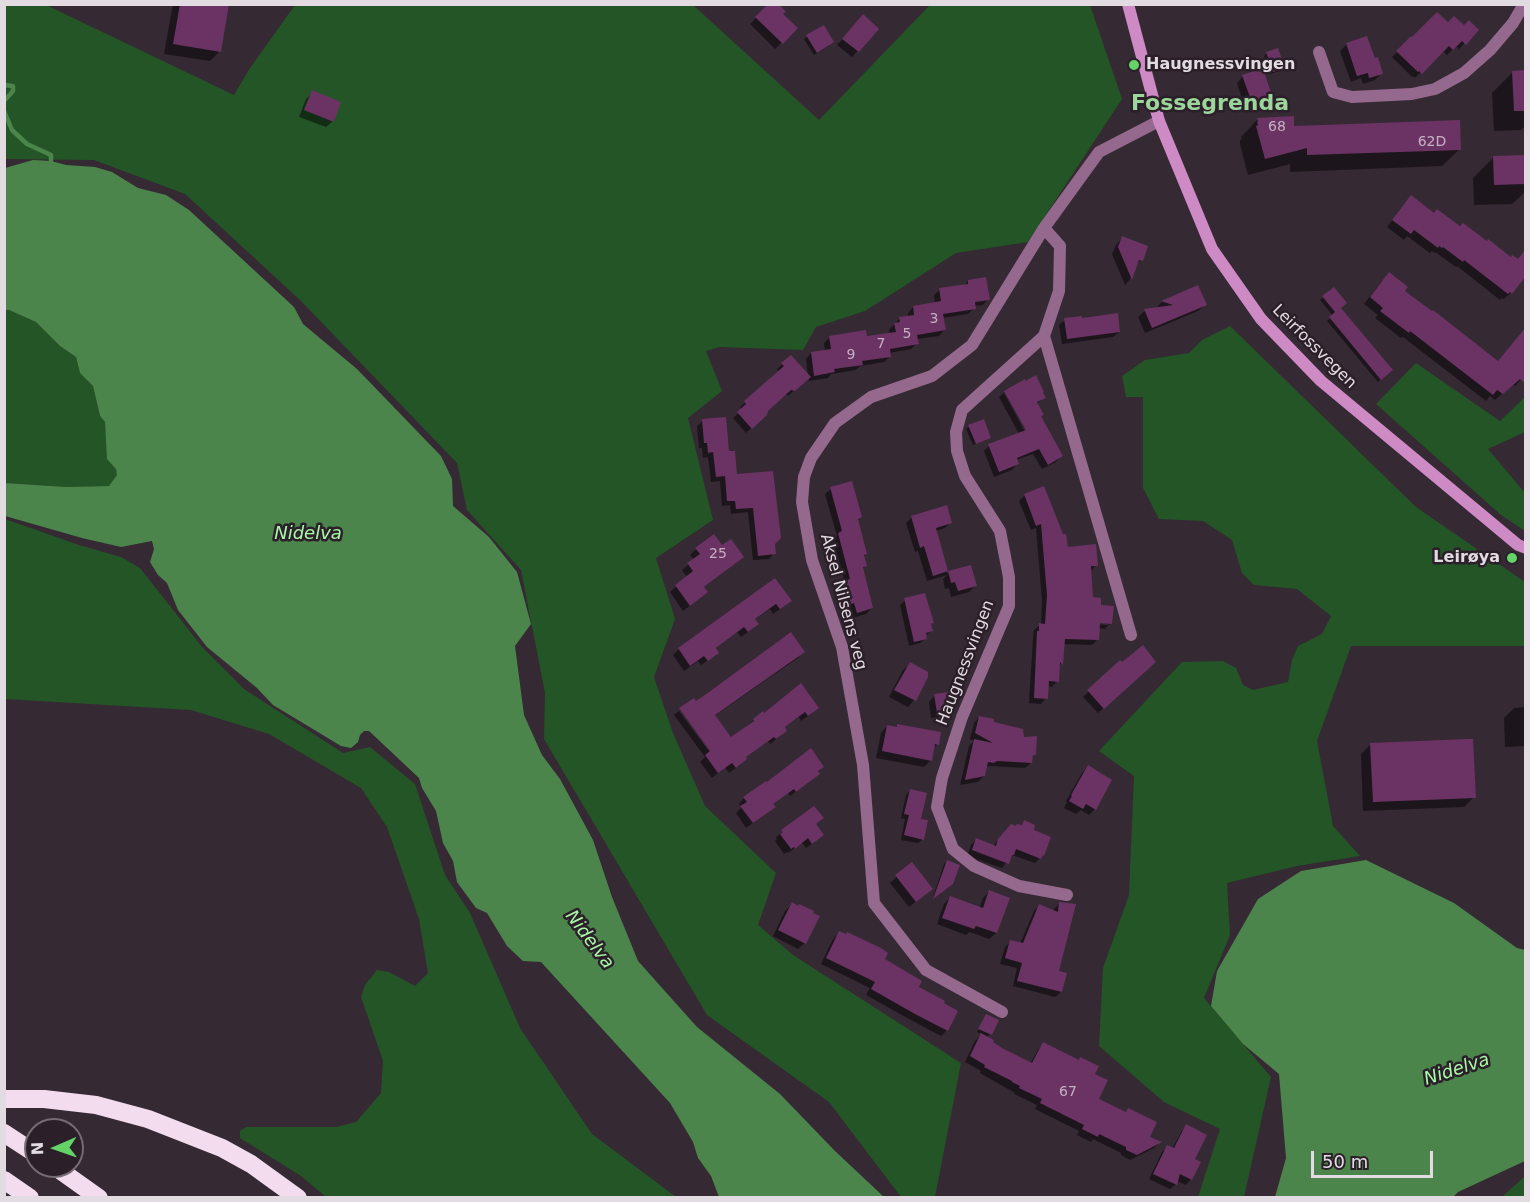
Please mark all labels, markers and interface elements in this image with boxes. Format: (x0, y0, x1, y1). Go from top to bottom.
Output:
place label: Haugnessvingen (1146, 55, 1295, 75)
marker: Haugnessvingen (1127, 58, 1141, 72)
district label: Fossegrenda (1131, 91, 1289, 117)
house number: 68 (1268, 119, 1286, 135)
house number: 62D (1418, 134, 1446, 150)
street label: Leirfossvegen (1268, 301, 1360, 393)
house number: 3 (930, 311, 938, 327)
house number: 5 (903, 326, 911, 342)
house number: 7 (877, 336, 885, 352)
house number: 9 (847, 347, 855, 363)
water label: Nidelva (274, 523, 342, 545)
street label: Aksel Nilsens veg (816, 532, 870, 672)
house number: 25 (709, 546, 727, 562)
place label: Leirøya (1433, 548, 1500, 568)
marker: Leirøya (1505, 551, 1519, 565)
street label: Haugnessvingen (933, 597, 999, 729)
water label: Nidelva (560, 906, 618, 974)
water label: Nidelva (1421, 1049, 1493, 1091)
house number: 67 (1059, 1084, 1077, 1100)
north arrow (24, 1118, 84, 1178)
scale bar (1314, 1139, 1436, 1177)
text: N (28, 1142, 47, 1156)
text: 50 m (1322, 1151, 1368, 1172)

